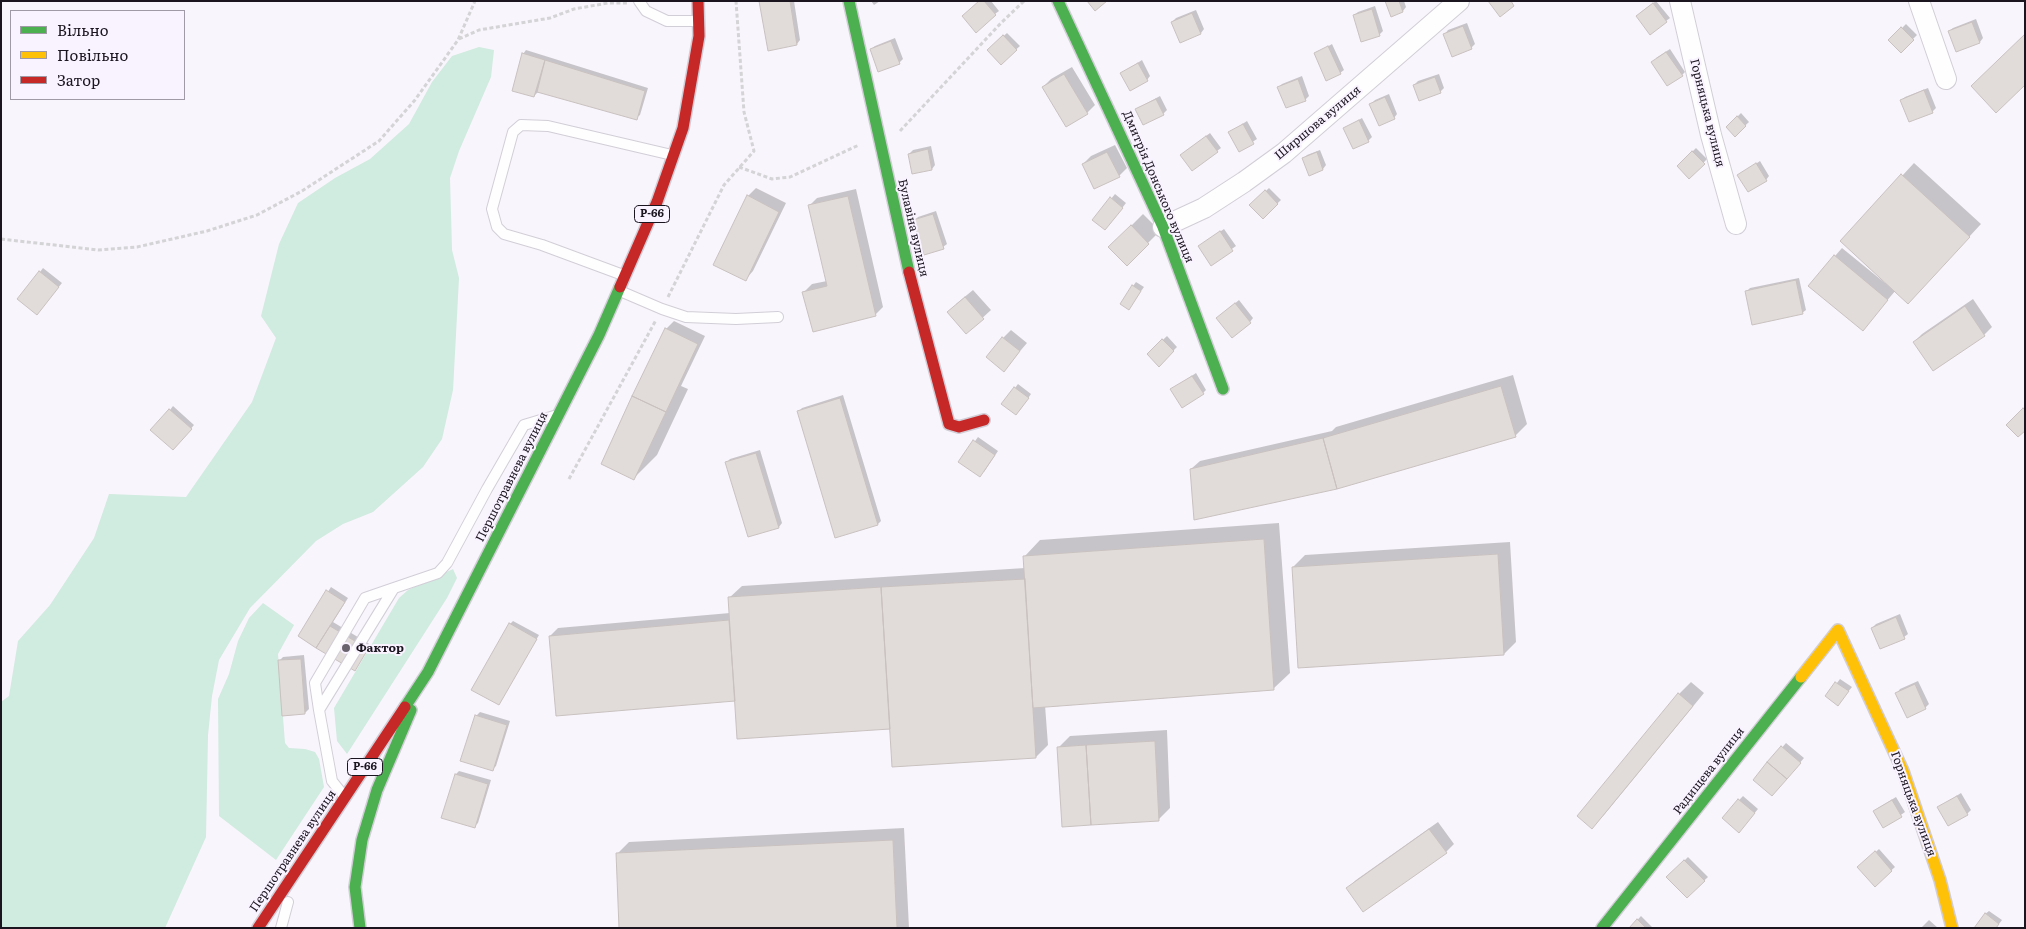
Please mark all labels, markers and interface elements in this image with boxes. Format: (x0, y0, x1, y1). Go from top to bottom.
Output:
legend (10, 10, 185, 100)
text: Вільно (57, 18, 108, 41)
text: Повільно (57, 43, 128, 66)
street label: Горняцька вулиця (1687, 57, 1727, 169)
text: Затор (57, 68, 100, 91)
street label: Ширшова вулиця (1272, 83, 1364, 163)
street label: Дмитрія Донського вулиця (1119, 109, 1197, 265)
street label: Булавіна вулиця (895, 178, 931, 278)
road number: Р-66 (634, 205, 670, 222)
street label: Першотравнева вулиця (473, 410, 551, 544)
place label: Фактор (356, 641, 404, 655)
marker: Фактор (340, 642, 352, 654)
street label: Радищева вулиця (1671, 725, 1747, 817)
street label: Горняцька вулиця (1887, 749, 1939, 859)
road number: Р-66 (348, 759, 382, 776)
street label: Першотравнева вулиця (247, 787, 339, 915)

